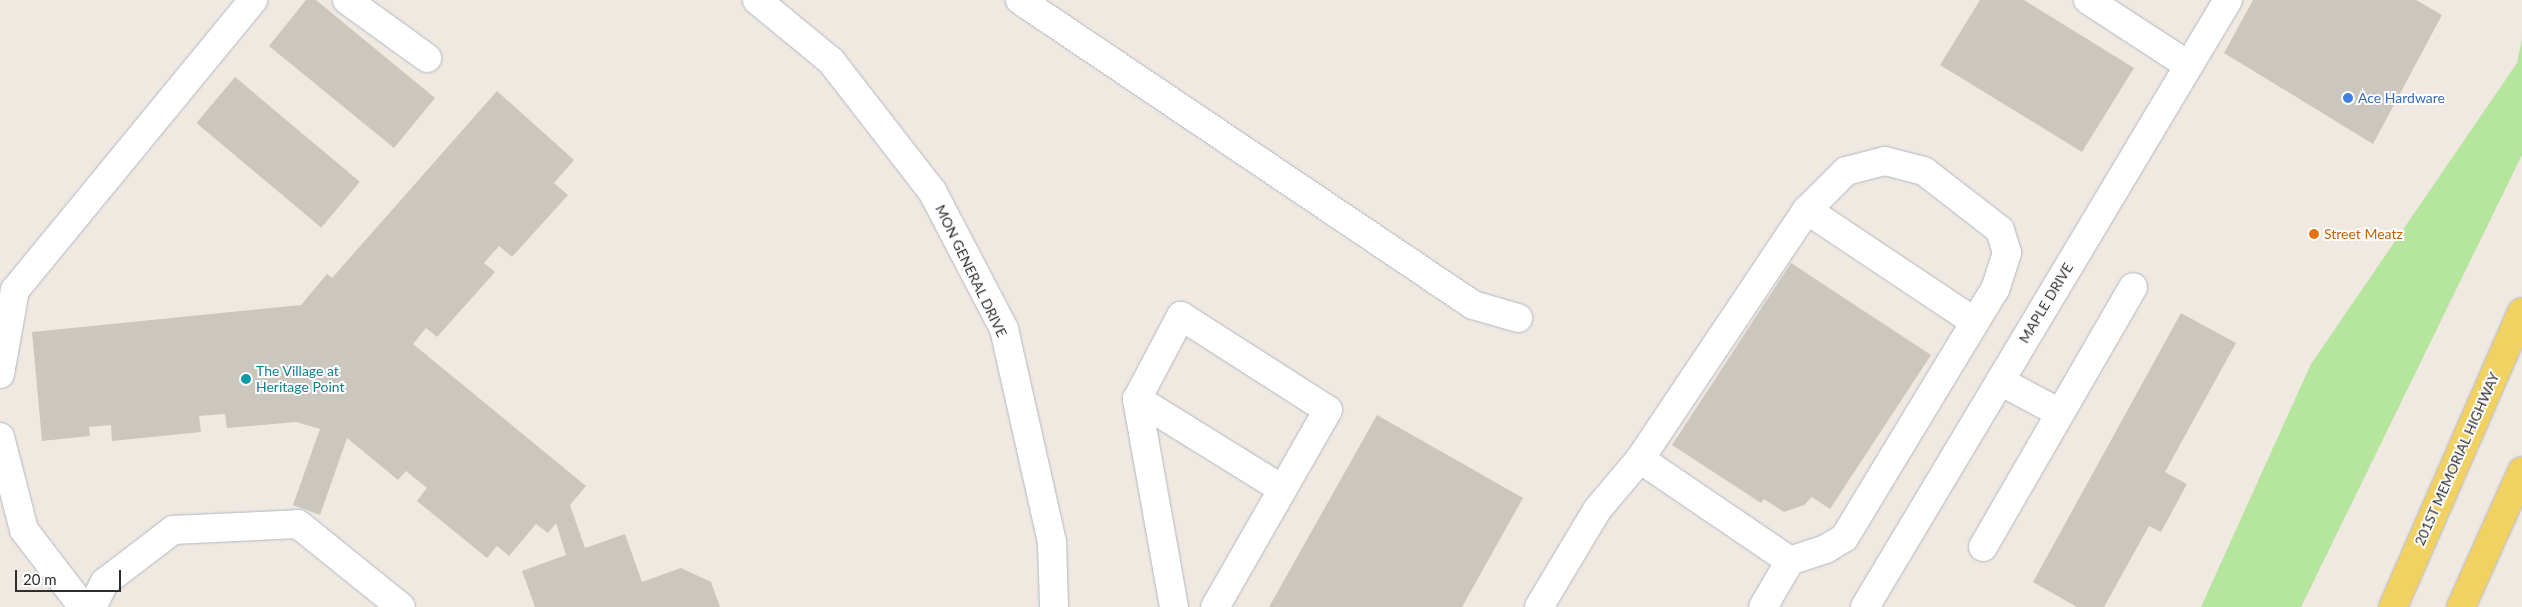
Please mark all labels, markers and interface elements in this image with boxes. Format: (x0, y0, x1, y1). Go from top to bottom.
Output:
place label: Ace Hardware (2358, 90, 2445, 106)
marker: Ace Hardware (2342, 92, 2354, 104)
street label: MON GENERAL DRIVE (932, 202, 1010, 340)
place label: Street Meatz (2324, 226, 2403, 242)
marker: Street Meatz (2308, 228, 2320, 240)
street label: MAPLE DRIVE (2015, 260, 2077, 346)
place label: The Village at Heritage Point (256, 363, 345, 396)
street label: 201ST MEMORIAL HIGHWAY (2411, 369, 2503, 549)
marker: The Village at Heritage Point (240, 373, 252, 385)
scale bar (18, 560, 124, 592)
text: 20 m (23, 570, 57, 588)

